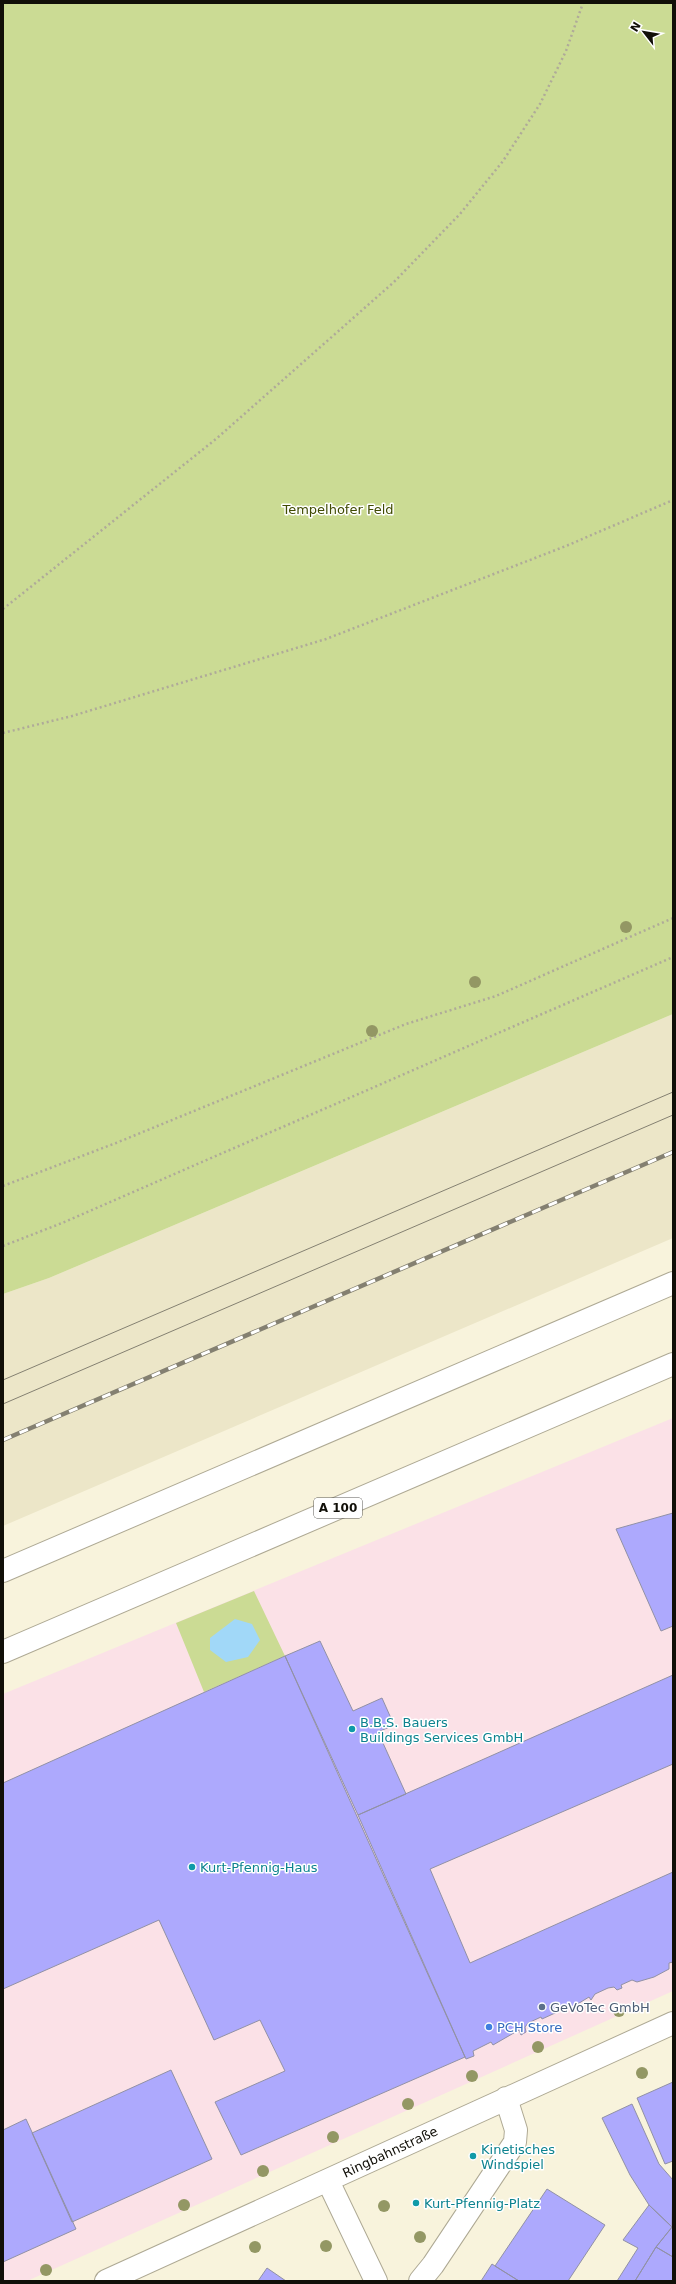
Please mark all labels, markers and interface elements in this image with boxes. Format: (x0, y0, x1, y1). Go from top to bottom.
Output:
north arrow (624, 12, 664, 52)
text: N (628, 20, 644, 34)
park label: Tempelhofer Feld (281, 502, 394, 517)
road number: A 100 (314, 1498, 362, 1518)
place label: B.B.S. Bauers Buildings Services GmbH (360, 1715, 523, 1745)
marker: B.B.S. Bauers Buildings Services GmbH (347, 1724, 357, 1734)
place label: Kurt-Pfennig-Haus (200, 1860, 318, 1875)
marker: Kurt-Pfennig-Haus (187, 1862, 197, 1872)
place label: GeVoTec GmbH (550, 2000, 650, 2015)
marker: GeVoTec GmbH (537, 2002, 547, 2012)
place label: PCH Store (497, 2020, 562, 2035)
marker: PCH Store (484, 2022, 494, 2032)
street label: Ringbahnstraße (340, 2123, 440, 2181)
place label: Kinetisches Windspiel (481, 2142, 555, 2172)
marker: Kinetisches Windspiel (468, 2151, 478, 2161)
place label: Kurt-Pfennig-Platz (424, 2196, 540, 2211)
marker: Kurt-Pfennig-Platz (411, 2198, 421, 2208)

